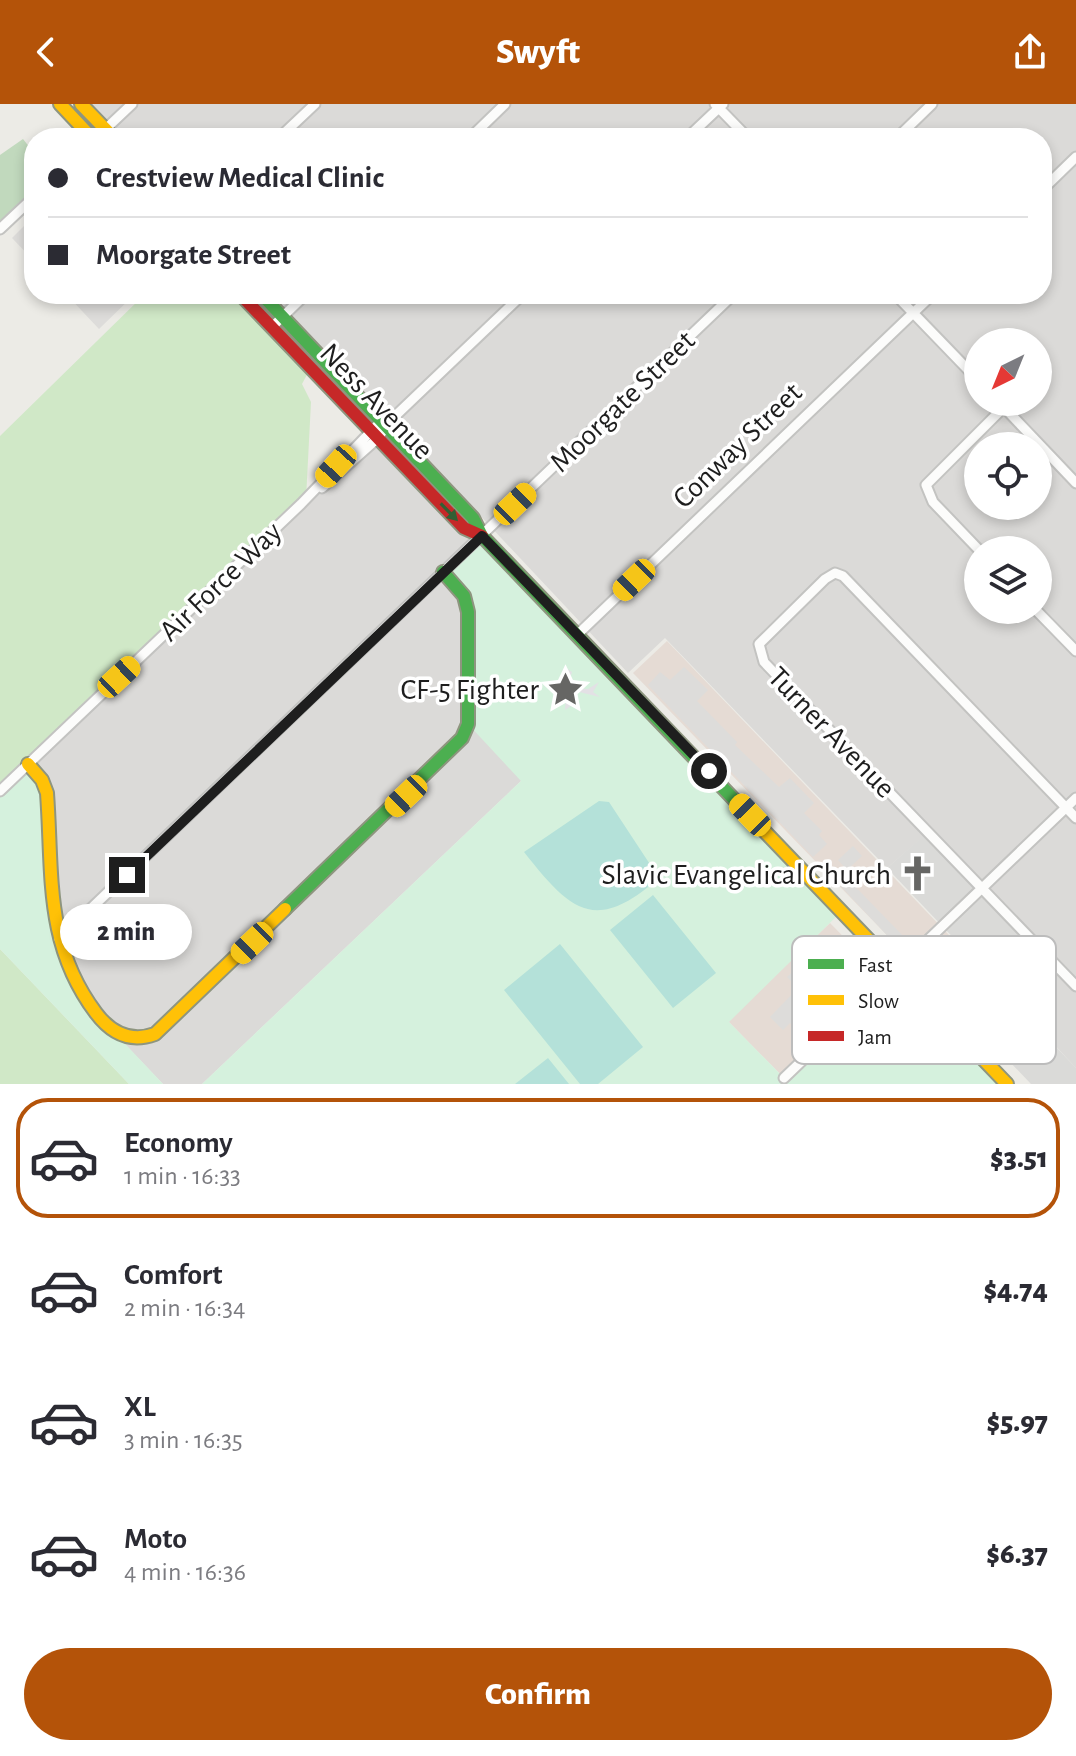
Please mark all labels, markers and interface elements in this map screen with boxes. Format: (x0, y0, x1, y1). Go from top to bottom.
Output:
icon: back (24, 30, 68, 74)
icon: share (1008, 30, 1052, 74)
text: Swyft (496, 34, 580, 70)
text: Crestview Medical Clinic (96, 163, 384, 193)
text: Moorgate Street (96, 240, 291, 270)
street label: Moorgate Street (544, 325, 701, 478)
north arrow (964, 328, 1052, 416)
map controls (964, 328, 1052, 624)
street label: Ness Avenue (314, 338, 439, 465)
street label: Conway Street (668, 377, 808, 514)
button: locate (964, 432, 1052, 520)
car (311, 440, 361, 492)
car (489, 479, 541, 529)
one-way arrow (439, 503, 457, 522)
street label: Air Force Way (154, 516, 288, 647)
button: layers (964, 536, 1052, 624)
car (608, 555, 660, 605)
car (93, 652, 145, 702)
street label: Turner Avenue (762, 662, 901, 804)
place icon: CF-5 Fighter (546, 670, 584, 708)
place label: CF-5 Fighter (401, 675, 539, 705)
route start (691, 753, 727, 789)
car (380, 771, 432, 821)
car (725, 789, 775, 841)
church icon: Slavic Evangelical Church (898, 855, 936, 893)
route end (109, 857, 145, 893)
place label: Slavic Evangelical Church (601, 860, 891, 890)
callout: 2 min (61, 903, 193, 959)
car (226, 918, 278, 968)
text: 2 min (97, 919, 155, 945)
legend (792, 936, 1056, 1064)
text: Fast (858, 954, 892, 976)
text: Slow (858, 990, 899, 1012)
text: Jam (858, 1026, 892, 1048)
icon: car (28, 1122, 100, 1194)
text: Economy (124, 1128, 233, 1158)
text: $3.51 (990, 1143, 1048, 1173)
text: 1 min · 16:33 (124, 1163, 241, 1189)
icon: car (28, 1254, 100, 1326)
text: Comfort (124, 1260, 223, 1290)
text: $4.74 (983, 1275, 1048, 1305)
text: 2 min · 16:34 (124, 1295, 246, 1321)
icon: car (28, 1386, 100, 1458)
text: XL (124, 1392, 156, 1422)
text: $5.97 (986, 1407, 1048, 1437)
text: 3 min · 16:35 (124, 1427, 243, 1453)
icon: car (28, 1518, 100, 1590)
text: Moto (124, 1524, 187, 1554)
text: $6.37 (986, 1539, 1048, 1569)
text: 4 min · 16:36 (124, 1559, 246, 1585)
button: Confirm (24, 1648, 1052, 1740)

